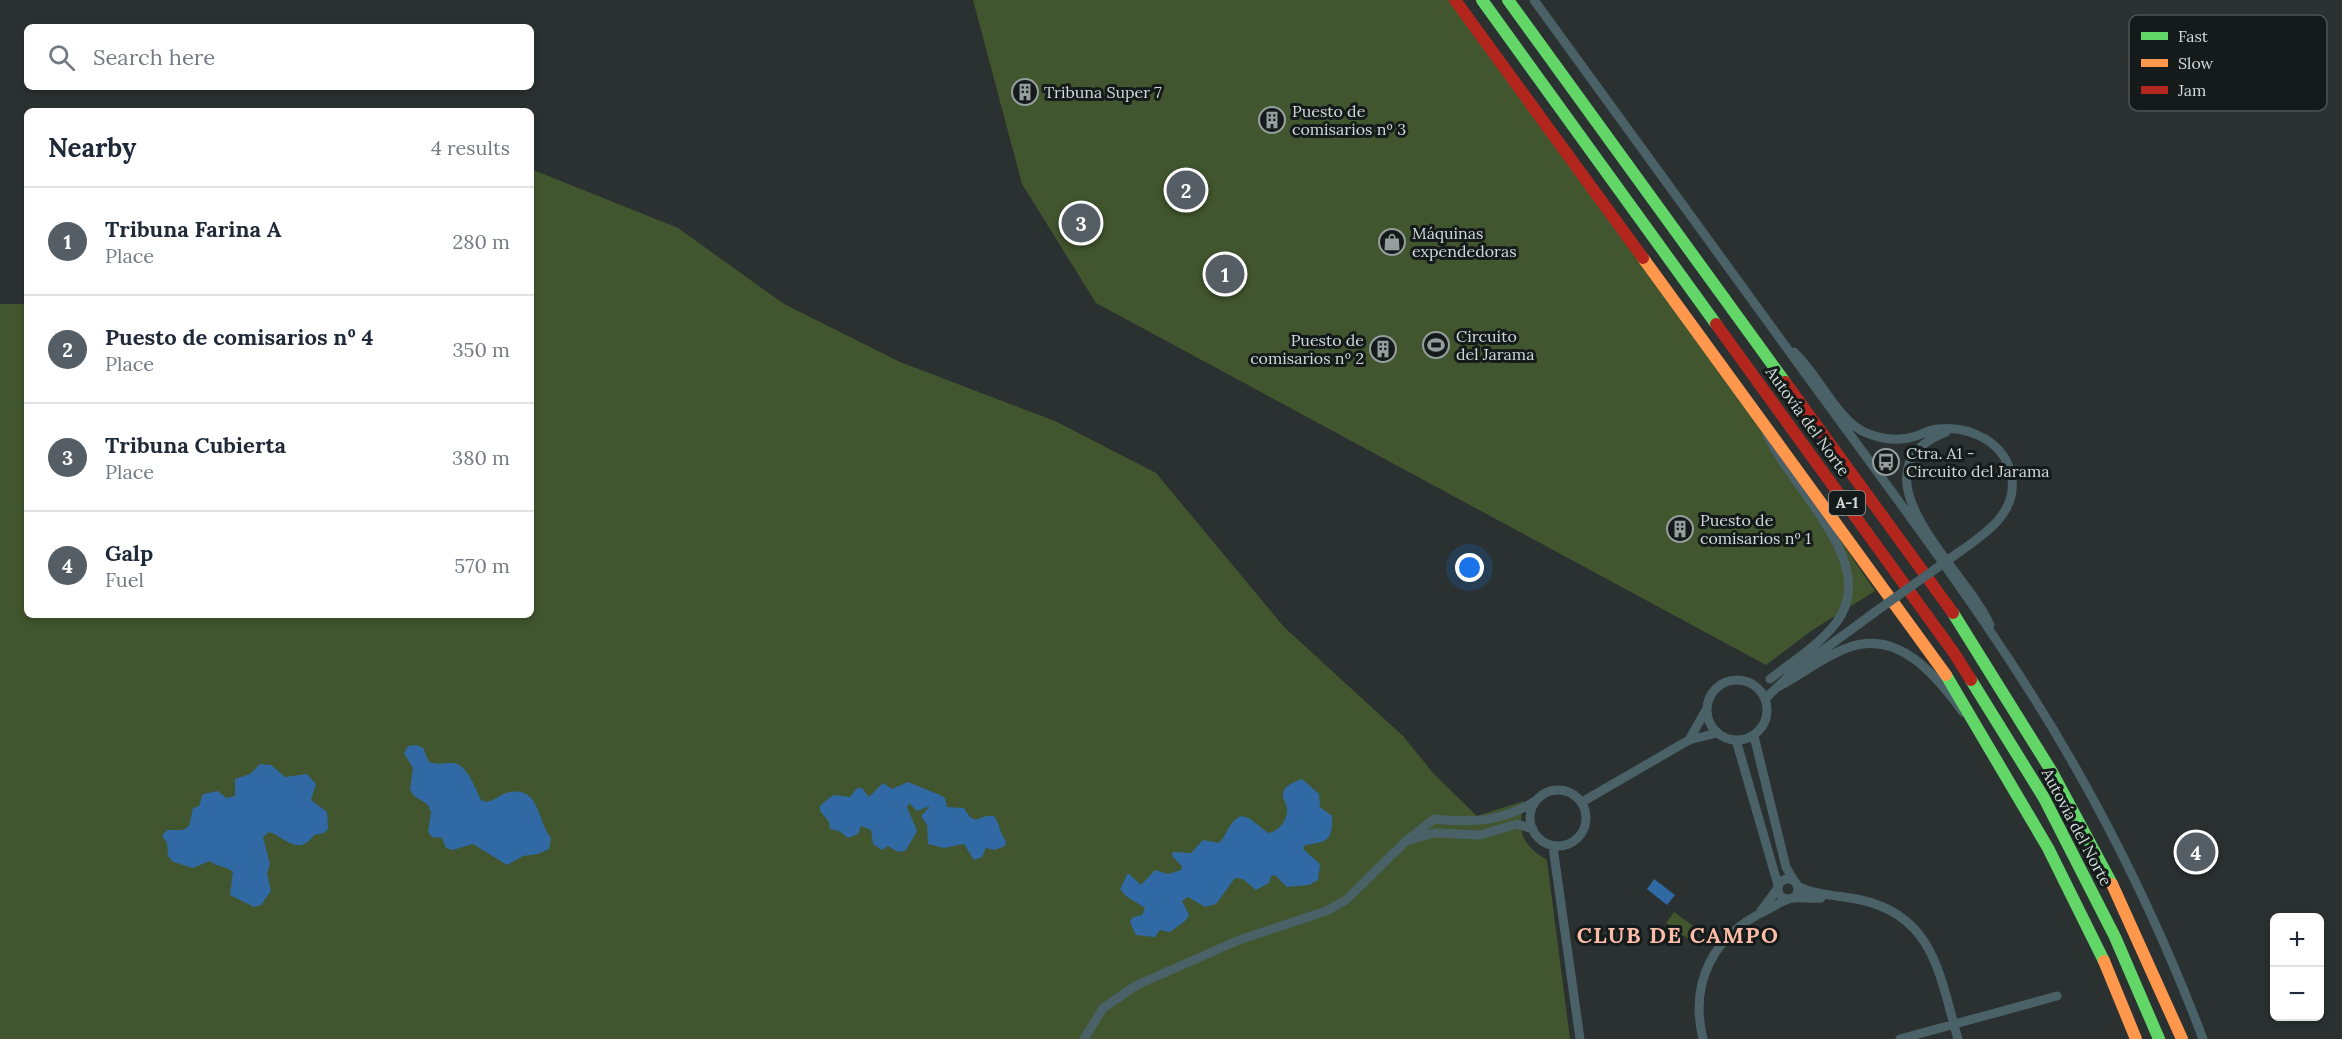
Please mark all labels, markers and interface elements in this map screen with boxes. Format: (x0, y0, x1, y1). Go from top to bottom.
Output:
legend (2129, 15, 2327, 111)
search box (24, 24, 534, 90)
text: Fast (2178, 26, 2209, 46)
icon: search (45, 41, 78, 74)
text: Search here (93, 43, 215, 71)
text: Slow (2178, 53, 2214, 73)
building icon: Tribuna Super 7 (1010, 77, 1040, 107)
text: Jam (2177, 80, 2206, 100)
place label: Tribuna Super 7 (1044, 82, 1162, 102)
place label: Puesto de comisarios nº 3 (1292, 101, 1406, 139)
building icon: Puesto de comisarios nº 3 (1257, 105, 1287, 135)
text: Nearby (48, 131, 136, 164)
text: 4 results (431, 135, 510, 160)
pin: 2 (1166, 168, 1206, 213)
pin: 3 (1062, 200, 1100, 246)
text: Tribuna Farina A (105, 215, 282, 243)
place label: Máquinas expendedoras (1412, 223, 1517, 261)
shop icon: Máquinas expendedoras (1377, 227, 1407, 257)
text: 1 (63, 229, 72, 254)
text: 280 m (452, 229, 510, 254)
text: Place (105, 243, 154, 268)
pin: 1 (1206, 252, 1244, 296)
text: Puesto de comisarios nº 4 (105, 323, 374, 351)
place label: Circuito del Jarama (1456, 326, 1534, 364)
place label: Puesto de comisarios nº 2 (1250, 330, 1364, 368)
sports icon: Circuito del Jarama (1421, 330, 1451, 360)
building icon: Puesto de comisarios nº 2 (1368, 334, 1398, 364)
text: 2 (62, 337, 73, 362)
text: 350 m (452, 337, 510, 362)
text: Place (105, 351, 154, 376)
street label: Autovía del Norte (1761, 362, 1855, 480)
text: Tribuna Cubierta (105, 431, 286, 459)
place label: Ctra. A1 - Circuito del Jarama (1906, 443, 2050, 481)
text: 3 (62, 445, 73, 470)
text: 380 m (452, 445, 510, 470)
bus stop icon: Ctra. A1 - Circuito del Jarama (1871, 447, 1901, 477)
text: Place (105, 459, 154, 484)
road number: A-1 (1829, 491, 1865, 515)
place label: Puesto de comisarios nº 1 (1700, 510, 1811, 548)
building icon: Puesto de comisarios nº 1 (1665, 514, 1695, 544)
text: Galp (105, 539, 153, 567)
text: 4 (62, 553, 73, 578)
text: 570 m (454, 553, 510, 578)
your location (1455, 553, 1484, 582)
text: Fuel (105, 567, 144, 592)
street label: Autovía del Norte (2037, 764, 2117, 889)
pin: 4 (2176, 830, 2216, 874)
map controls (2270, 913, 2324, 1021)
button: + (2270, 913, 2324, 967)
district label: CLUB DE CAMPO (1577, 921, 1779, 949)
button: − (2270, 967, 2324, 1021)

